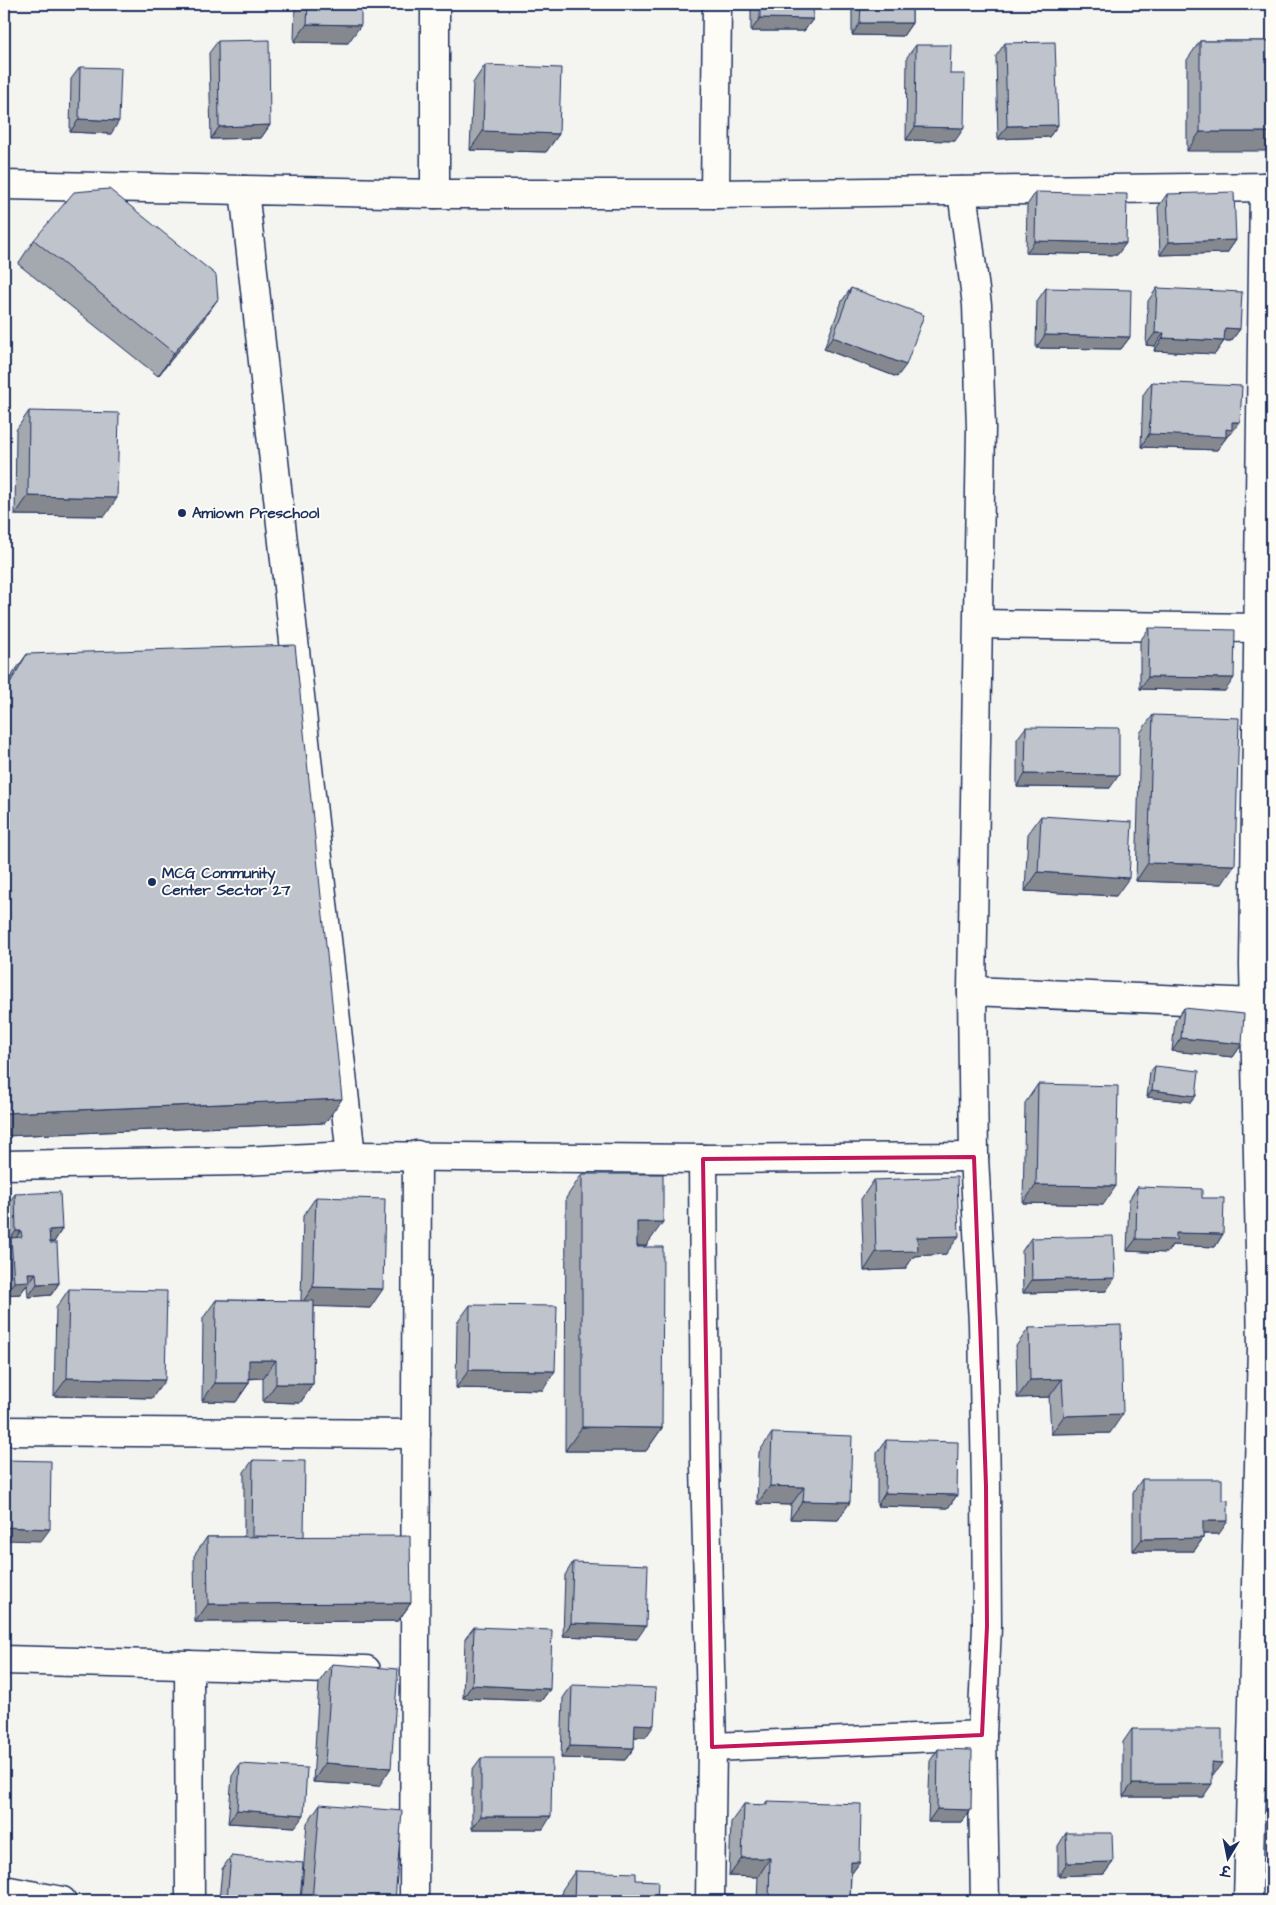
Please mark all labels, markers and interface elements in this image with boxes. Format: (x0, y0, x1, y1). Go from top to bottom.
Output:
place label: Amiown Preschool (192, 503, 320, 524)
marker: Amiown Preschool (176, 507, 188, 519)
place label: MCG Community Center Sector 27 (162, 863, 291, 901)
marker: MCG Community Center Sector 27 (146, 876, 158, 888)
north arrow (1204, 1832, 1254, 1882)
text: उ (1218, 1859, 1234, 1881)

